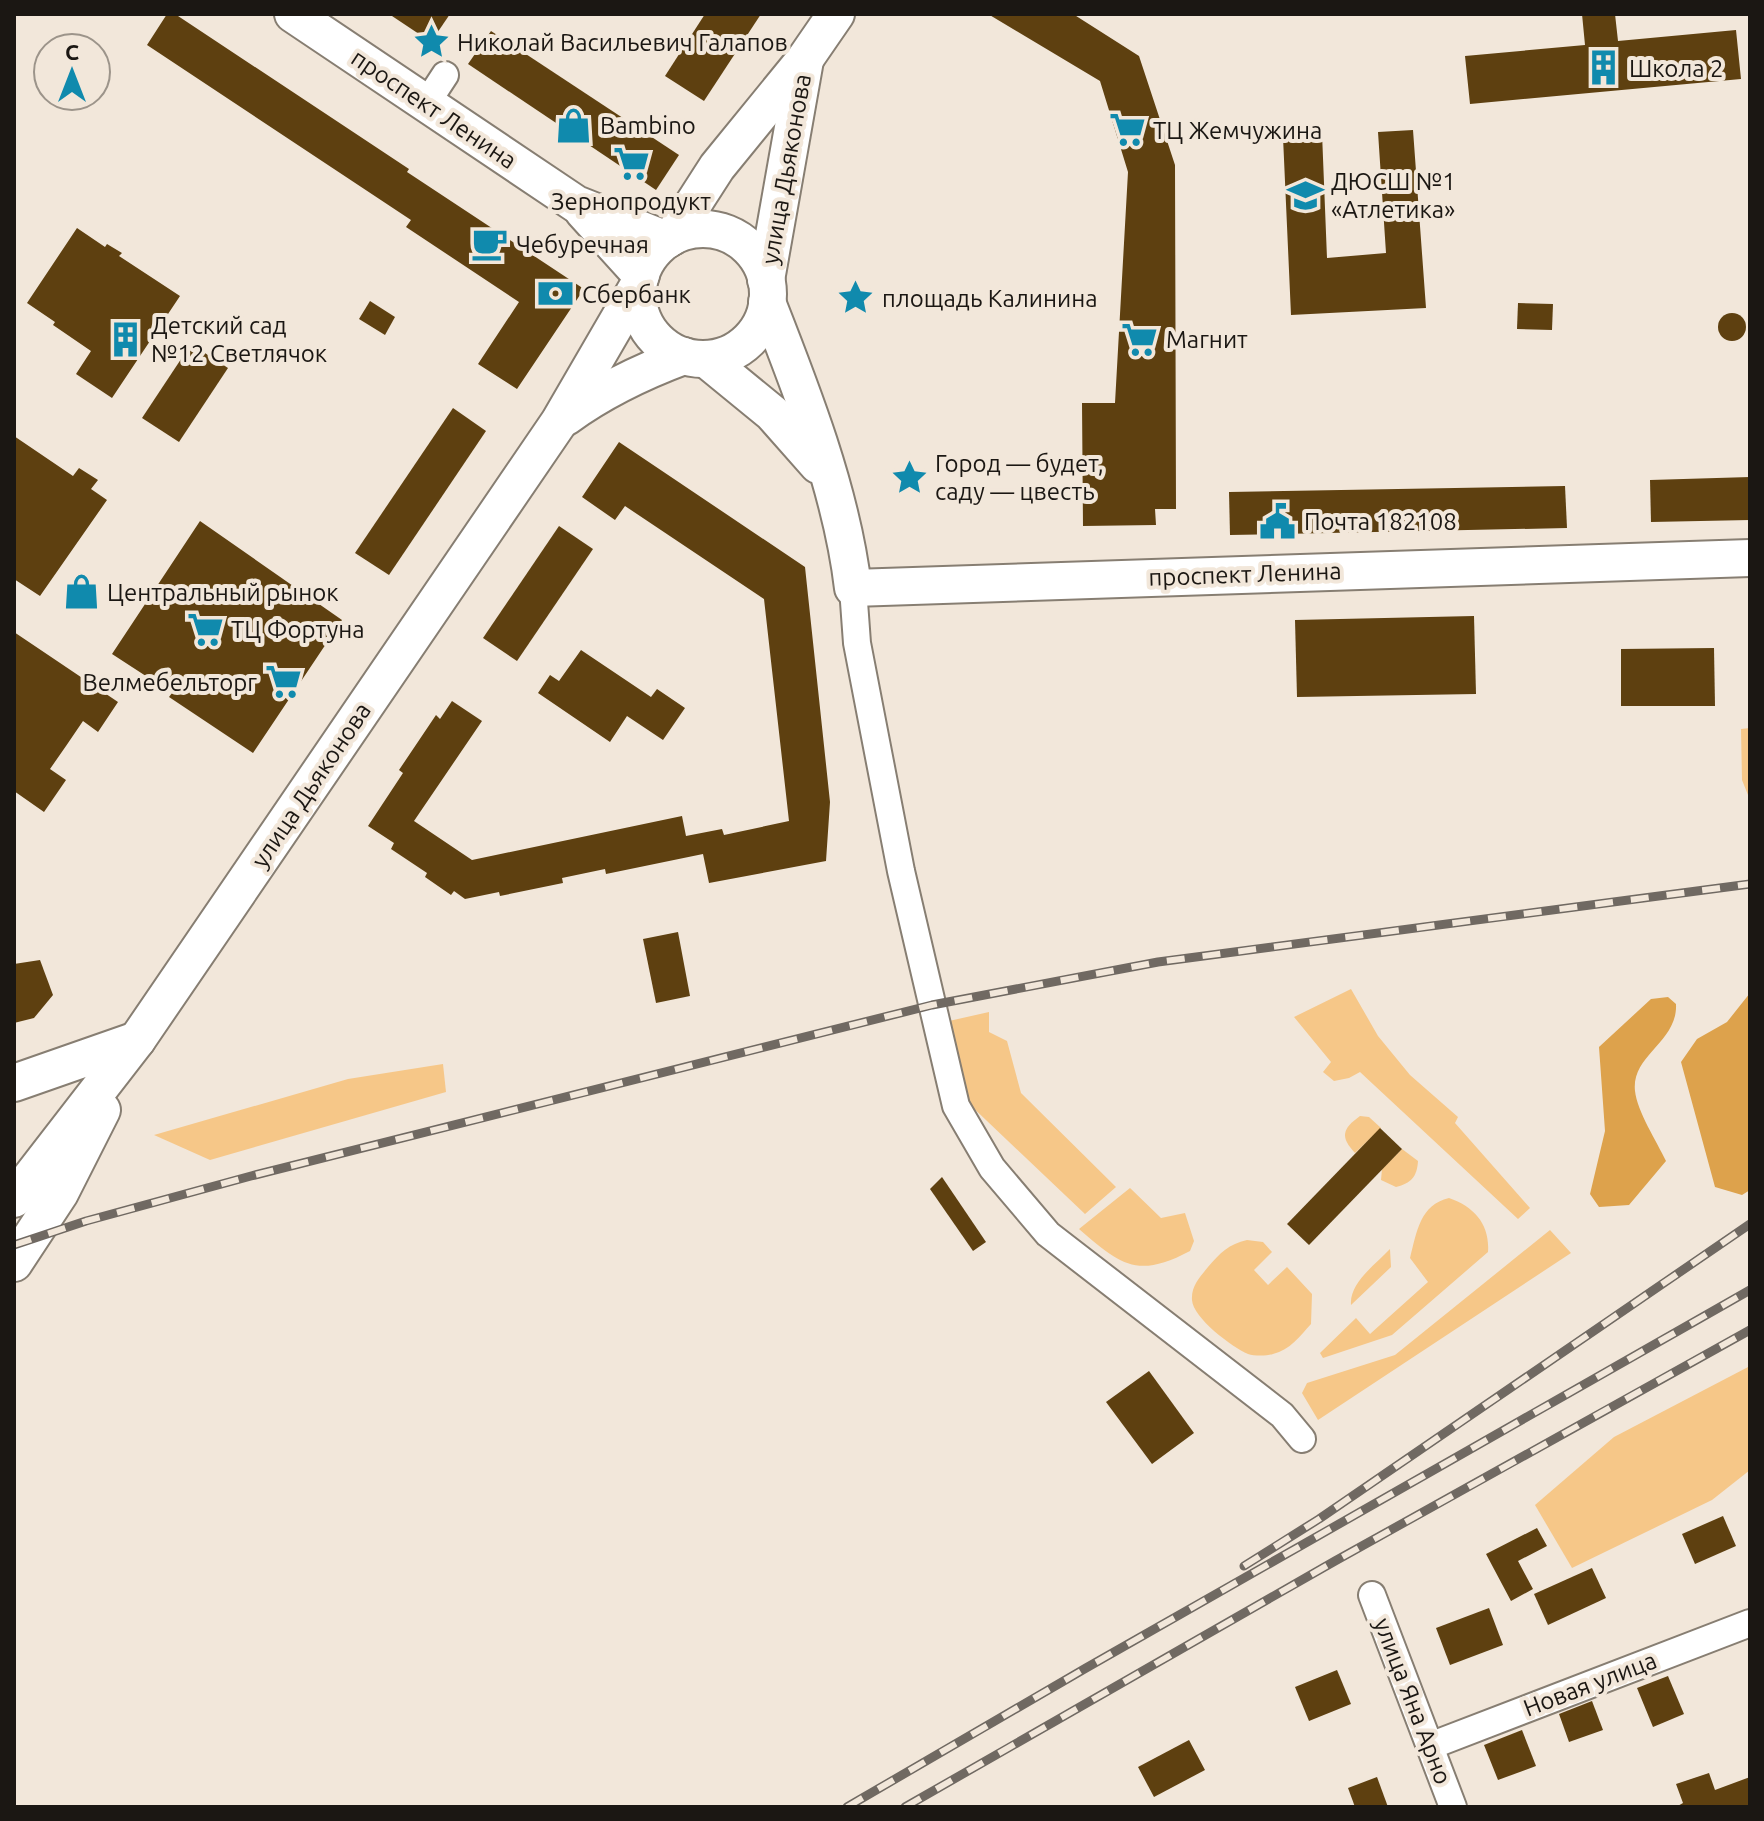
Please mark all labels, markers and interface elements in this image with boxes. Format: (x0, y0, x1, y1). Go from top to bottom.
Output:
place icon: Николай Васильевич Галапов (412, 23, 450, 61)
place label: Николай Васильевич Галапов (457, 29, 788, 56)
north arrow (32, 32, 112, 112)
text: С (65, 39, 79, 64)
street label: проспект Ленина (346, 44, 522, 174)
building icon: Школа 2 (1584, 49, 1622, 87)
place label: Школа 2 (1629, 55, 1724, 82)
street label: улица Дьяконова (756, 72, 816, 266)
shop icon: Bambino (555, 106, 593, 144)
supermarket icon: ТЦ Жемчужина (1108, 111, 1146, 149)
place label: Bambino (600, 112, 696, 139)
place label: ТЦ Жемчужина (1153, 117, 1322, 144)
supermarket icon: Зернопродукт (612, 145, 650, 183)
place label: ДЮСШ №1 «Атлетика» (1331, 168, 1456, 223)
school or university icon: ДЮСШ №1 «Атлетика» (1286, 176, 1324, 214)
place label: Зернопродукт (551, 188, 711, 215)
cafe icon: Чебуречная (471, 225, 509, 263)
place label: Чебуречная (516, 231, 649, 258)
bank icon: Сбербанк (537, 275, 575, 313)
place icon: площадь Калинина (837, 279, 875, 317)
place label: Сбербанк (582, 281, 691, 308)
place label: площадь Калинина (882, 285, 1098, 312)
place label: Детский сад №12 Светлячок (151, 312, 327, 367)
building icon: Детский сад №12 Светлячок (106, 320, 144, 358)
supermarket icon: Магнит (1121, 320, 1159, 358)
place label: Магнит (1166, 326, 1248, 353)
place label: Город — будет, саду — цвесть (935, 450, 1104, 505)
place icon: Город — будет, саду — цвесть (890, 458, 928, 496)
public building icon: Почта 182108 (1259, 502, 1297, 540)
place label: Почта 182108 (1304, 508, 1457, 535)
street label: проспект Ленина (1148, 557, 1342, 591)
shop icon: Центральный рынок (62, 573, 100, 611)
place label: Центральный рынок (107, 579, 339, 606)
supermarket icon: ТЦ Фортуна (186, 610, 224, 648)
place label: ТЦ Фортуна (231, 616, 365, 643)
supermarket icon: Велмебельторг (264, 663, 302, 701)
place label: Велмебельторг (82, 669, 257, 696)
street label: улица Дьяконова (246, 698, 376, 872)
street label: улица Яна Арно (1369, 1614, 1457, 1788)
street label: Новая улица (1520, 1646, 1660, 1722)

